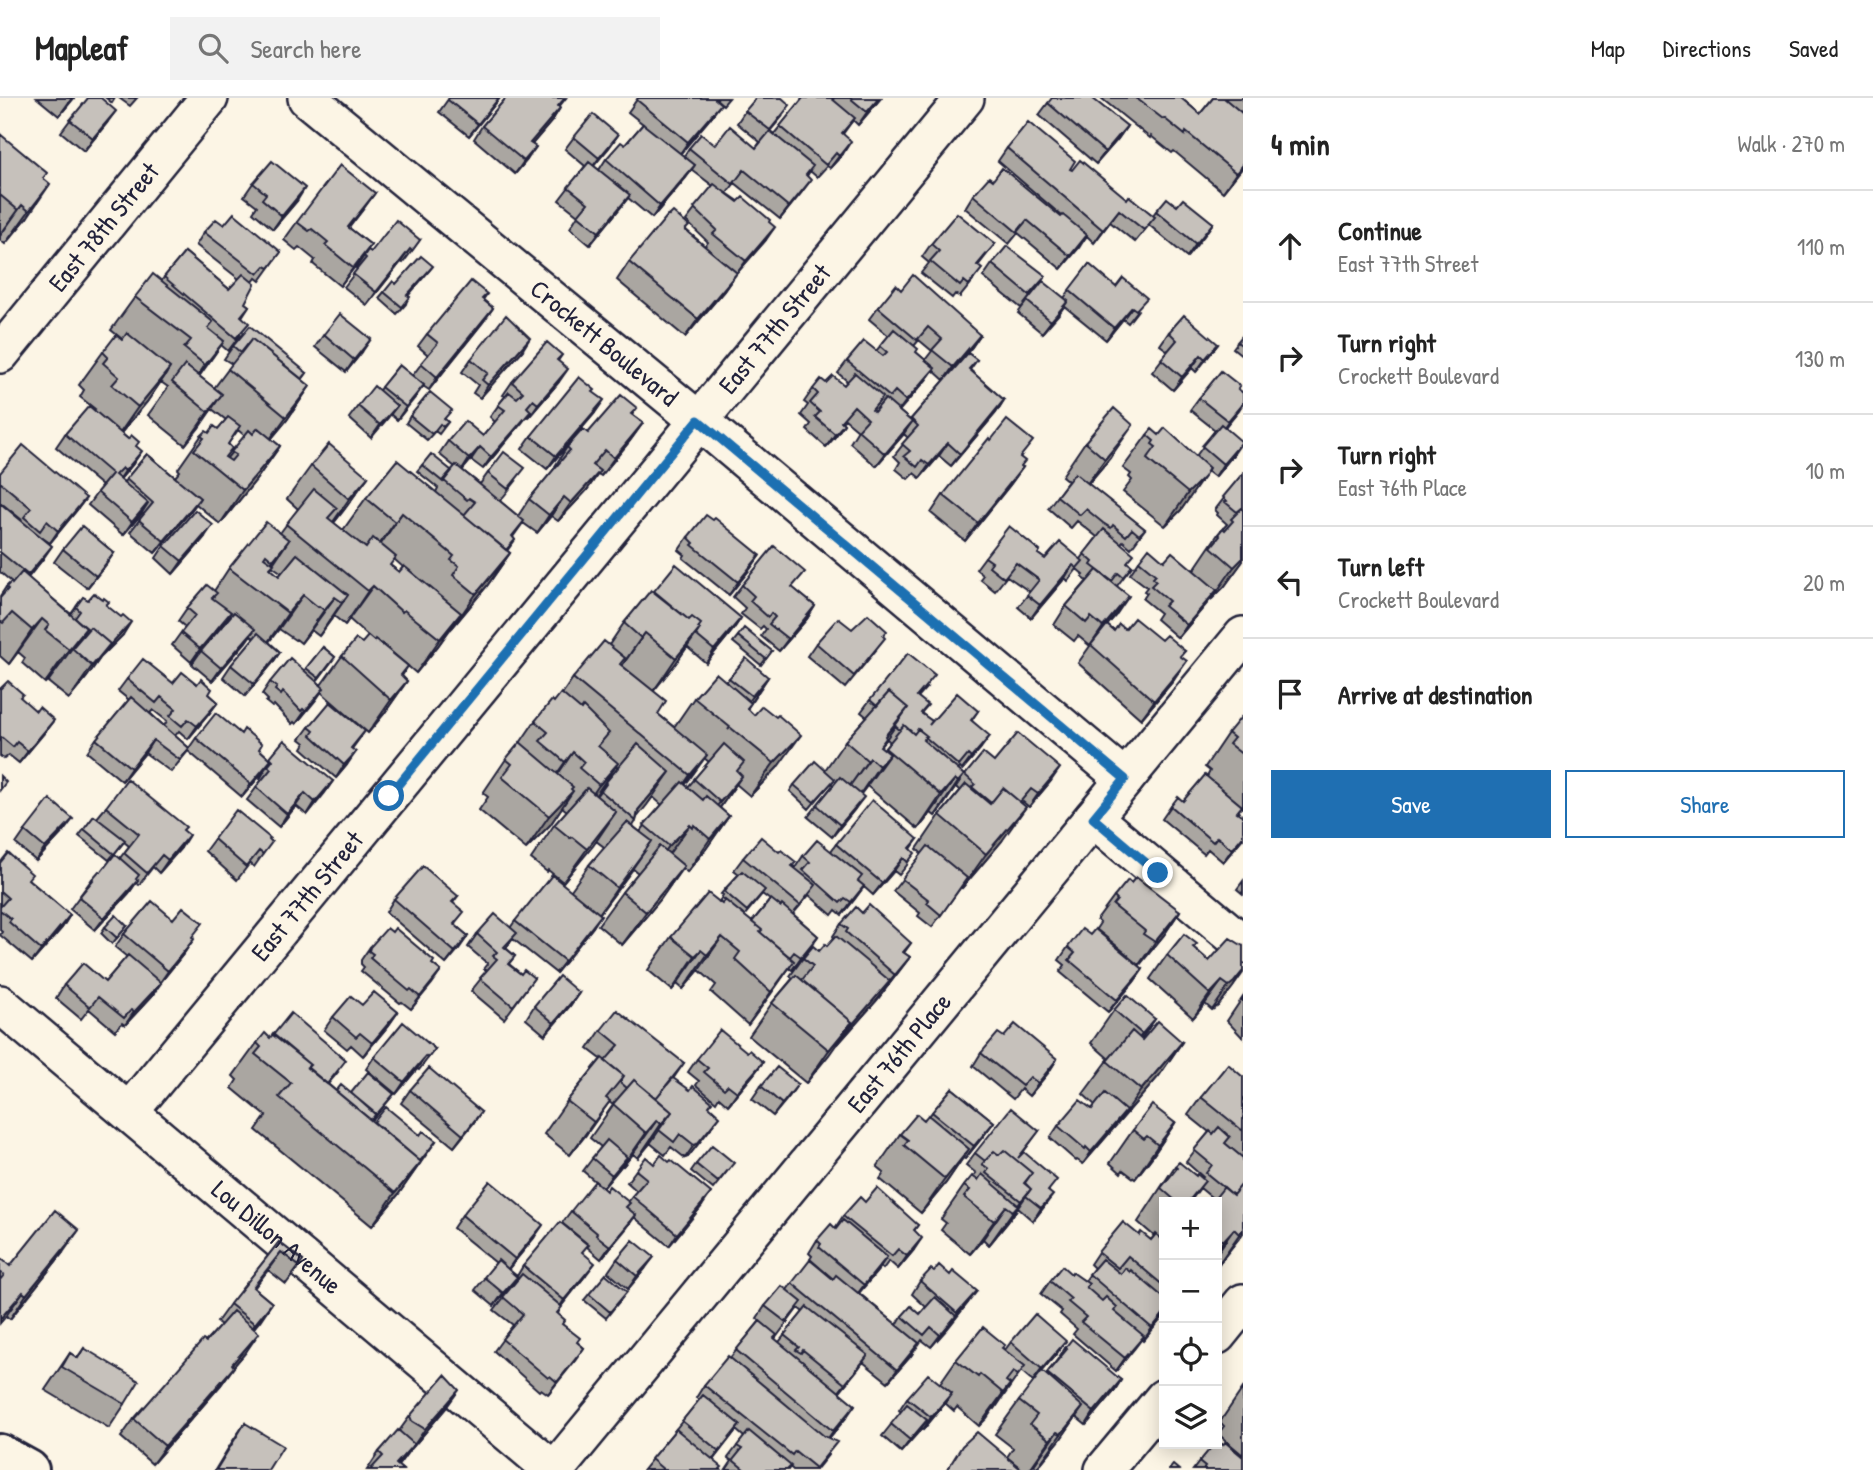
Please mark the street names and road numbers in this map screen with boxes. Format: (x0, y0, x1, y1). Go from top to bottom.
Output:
street label: East 78th Street (40, 154, 167, 299)
street label: East 77th Street (710, 255, 839, 401)
street label: Crockett Boulevard (523, 271, 686, 414)
street label: East 77th Street (243, 822, 371, 968)
street label: East 76th Place (839, 985, 959, 1120)
street label: Lou Dillon Avenue (205, 1172, 350, 1302)

